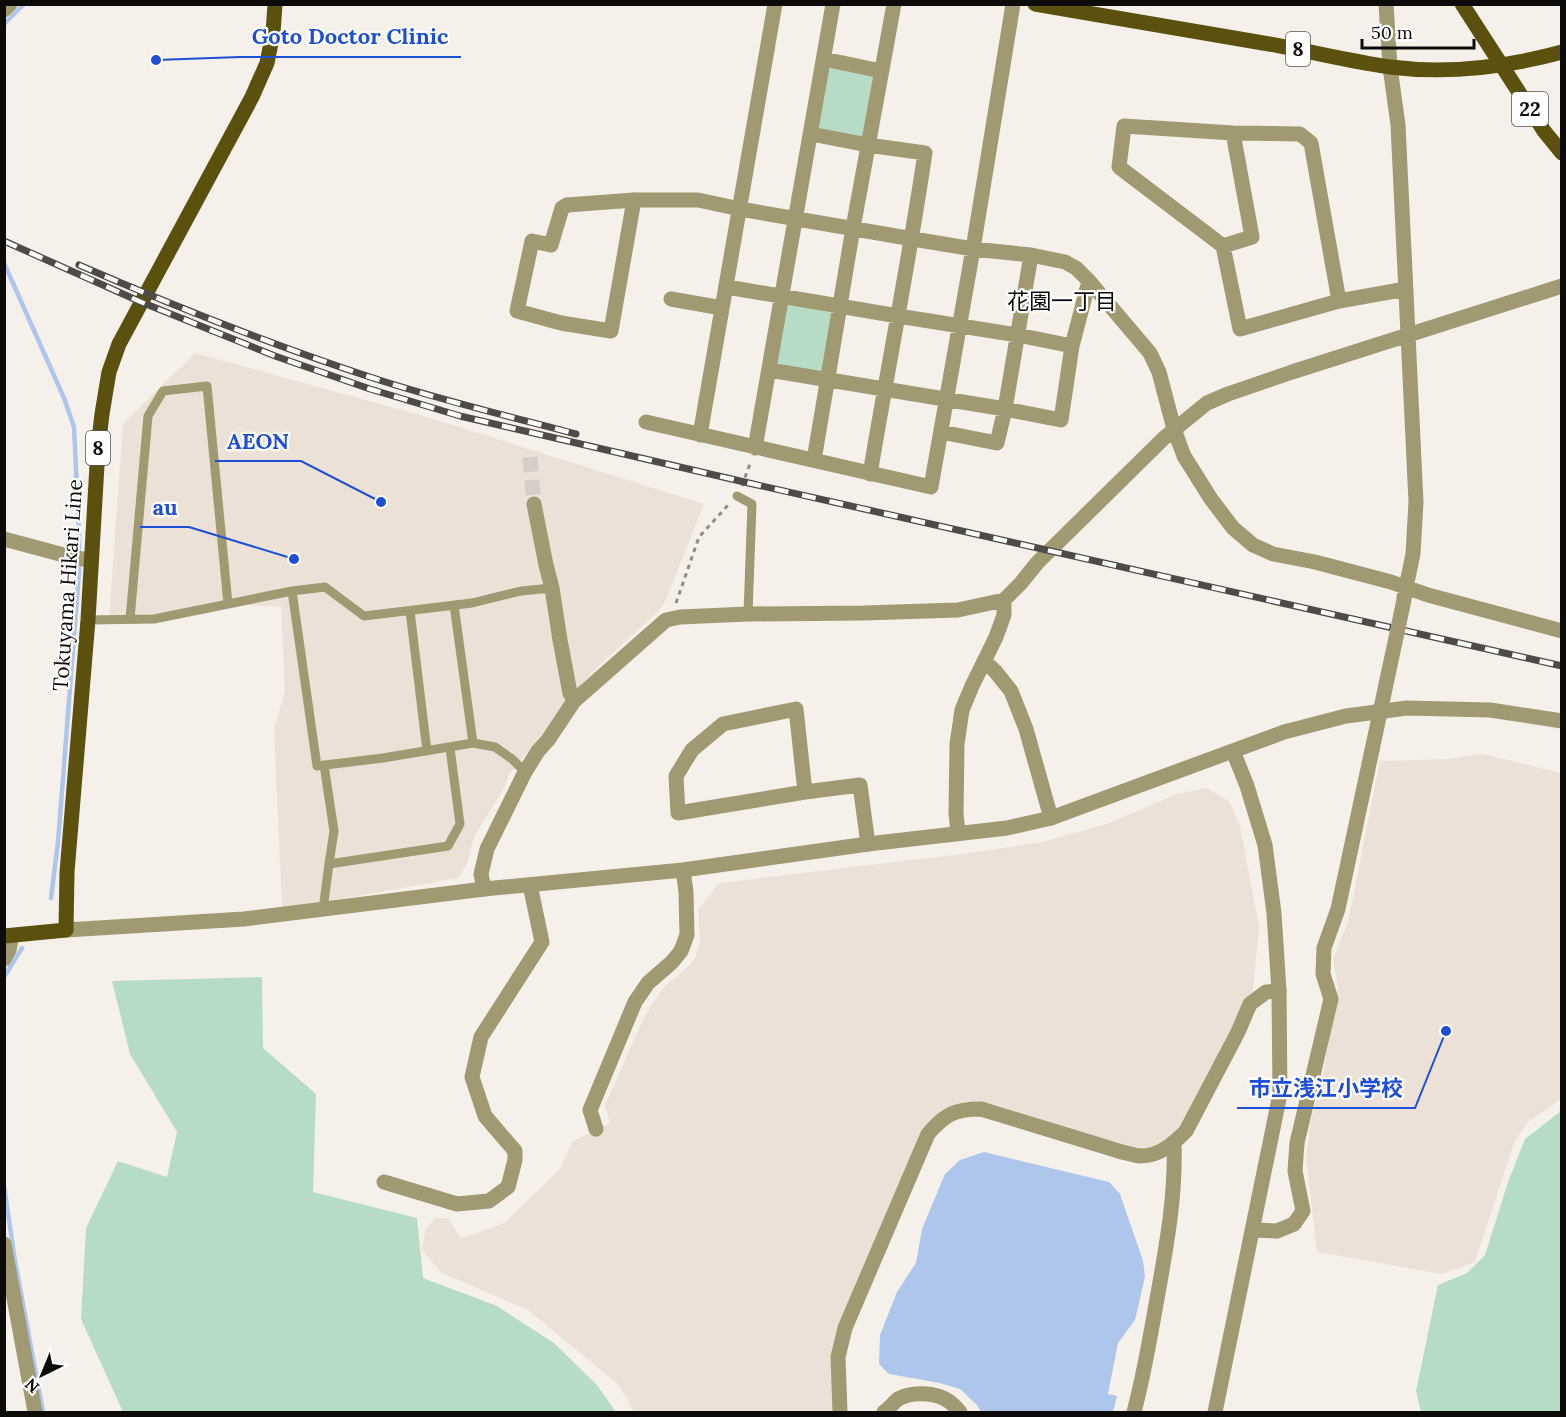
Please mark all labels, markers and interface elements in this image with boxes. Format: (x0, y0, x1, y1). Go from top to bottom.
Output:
scale bar (1362, 12, 1474, 50)
callout: Goto Doctor Clinic (240, 17, 461, 57)
text: 50 m (1371, 21, 1413, 44)
text: Goto Doctor Clinic (252, 22, 449, 50)
road number: 8 (1286, 32, 1310, 66)
road number: 22 (1512, 92, 1548, 126)
district label: 花園一丁目 (1007, 287, 1117, 315)
callout: AEON (215, 421, 301, 461)
text: AEON (227, 427, 289, 455)
road number: 8 (86, 431, 110, 465)
street label: Tokuyama Hikari Line (47, 478, 88, 692)
callout: au (140, 487, 189, 527)
text: au (152, 493, 178, 521)
callout: 市立浅江小学校 (1237, 1068, 1415, 1108)
text: 市立浅江小学校 (1249, 1074, 1403, 1102)
north arrow (12, 1345, 72, 1405)
text: N (20, 1374, 43, 1398)

